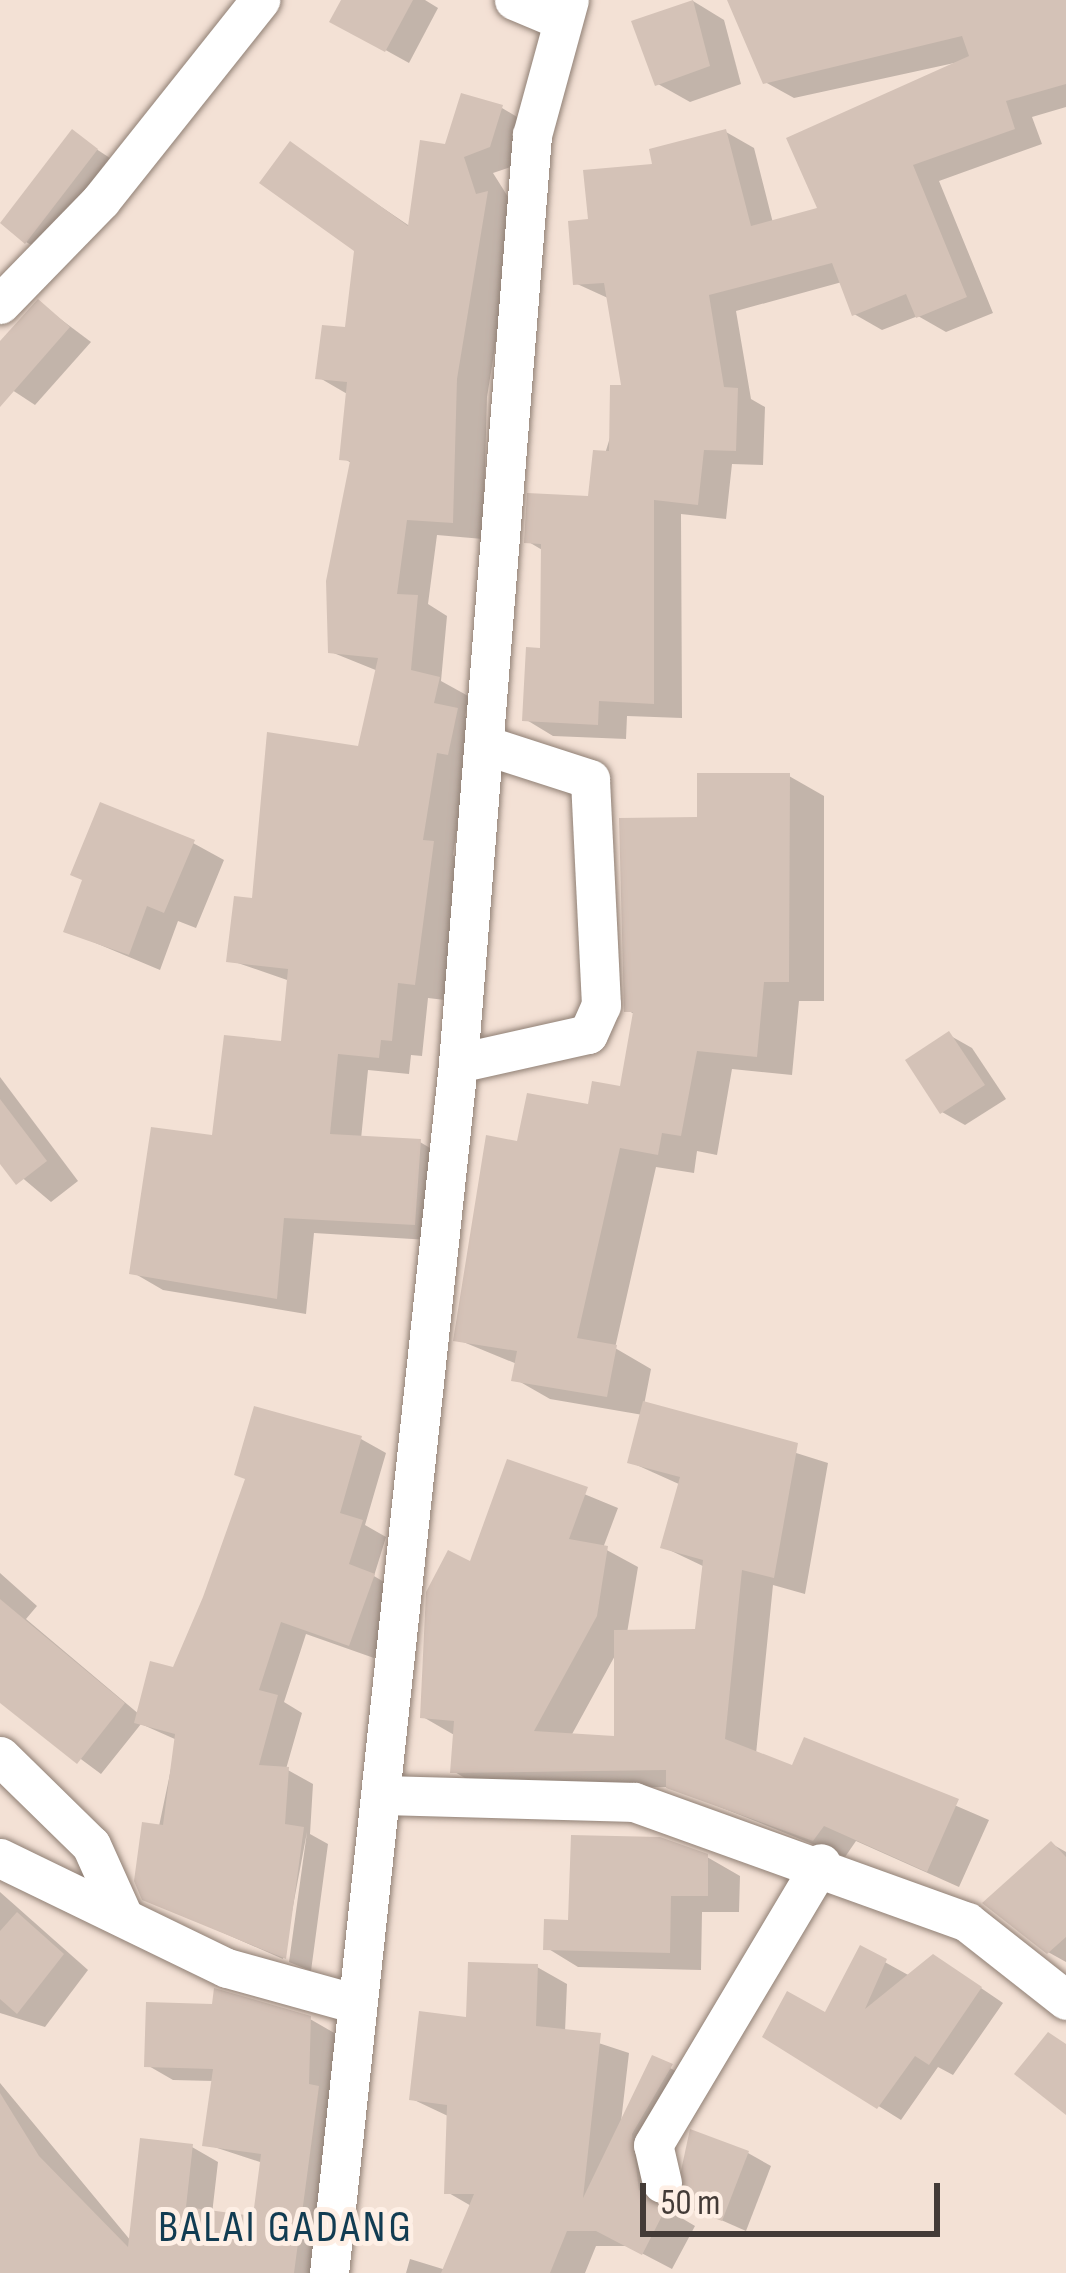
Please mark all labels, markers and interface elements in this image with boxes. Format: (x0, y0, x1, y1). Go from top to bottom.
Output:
scale bar (646, 2159, 946, 2233)
text: 50 m (661, 2182, 720, 2225)
district label: BALAI GADANG (158, 2201, 414, 2255)

